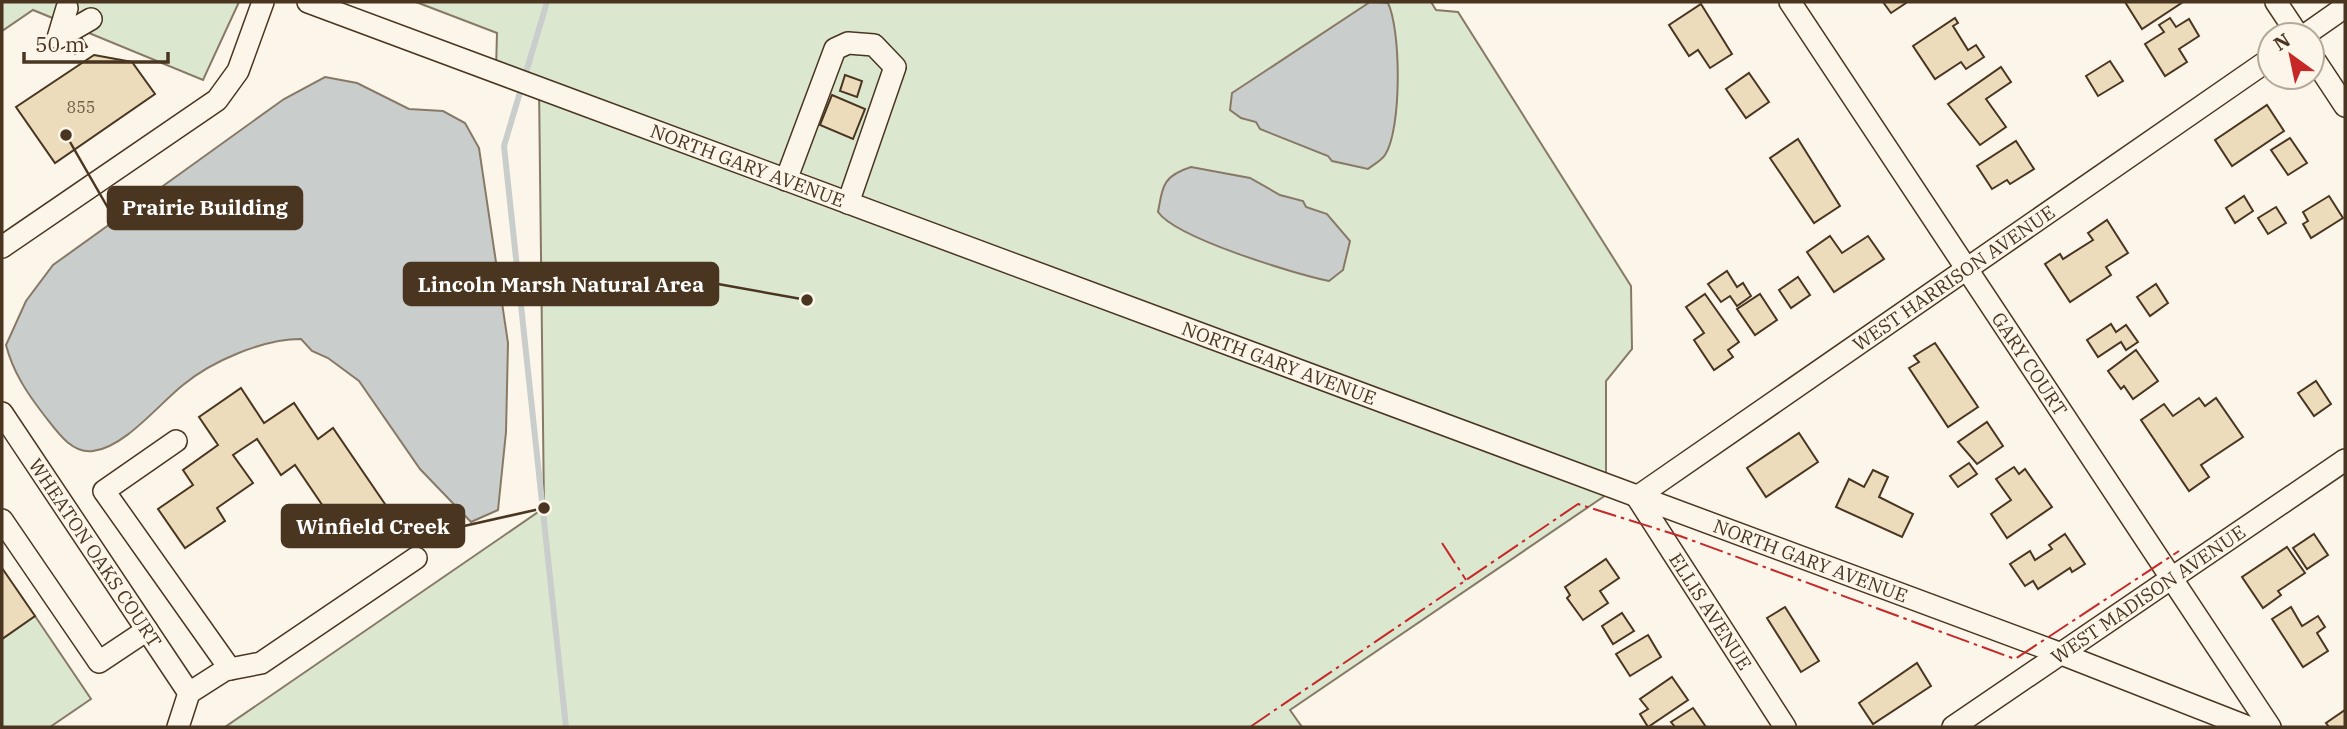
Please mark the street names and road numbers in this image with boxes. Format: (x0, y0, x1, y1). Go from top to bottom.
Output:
street label: NORTH GARY AVENUE (647, 118, 848, 212)
street label: WEST HARRISON AVENUE (1848, 200, 2059, 356)
street label: GARY COURT (1987, 307, 2073, 420)
street label: NORTH GARY AVENUE (1179, 316, 1380, 410)
street label: WHEATON OAKS COURT (24, 454, 167, 652)
street label: NORTH GARY AVENUE (1710, 514, 1911, 608)
street label: WEST MADISON AVENUE (2046, 520, 2250, 669)
street label: ELLIS AVENUE (1664, 548, 1757, 675)

